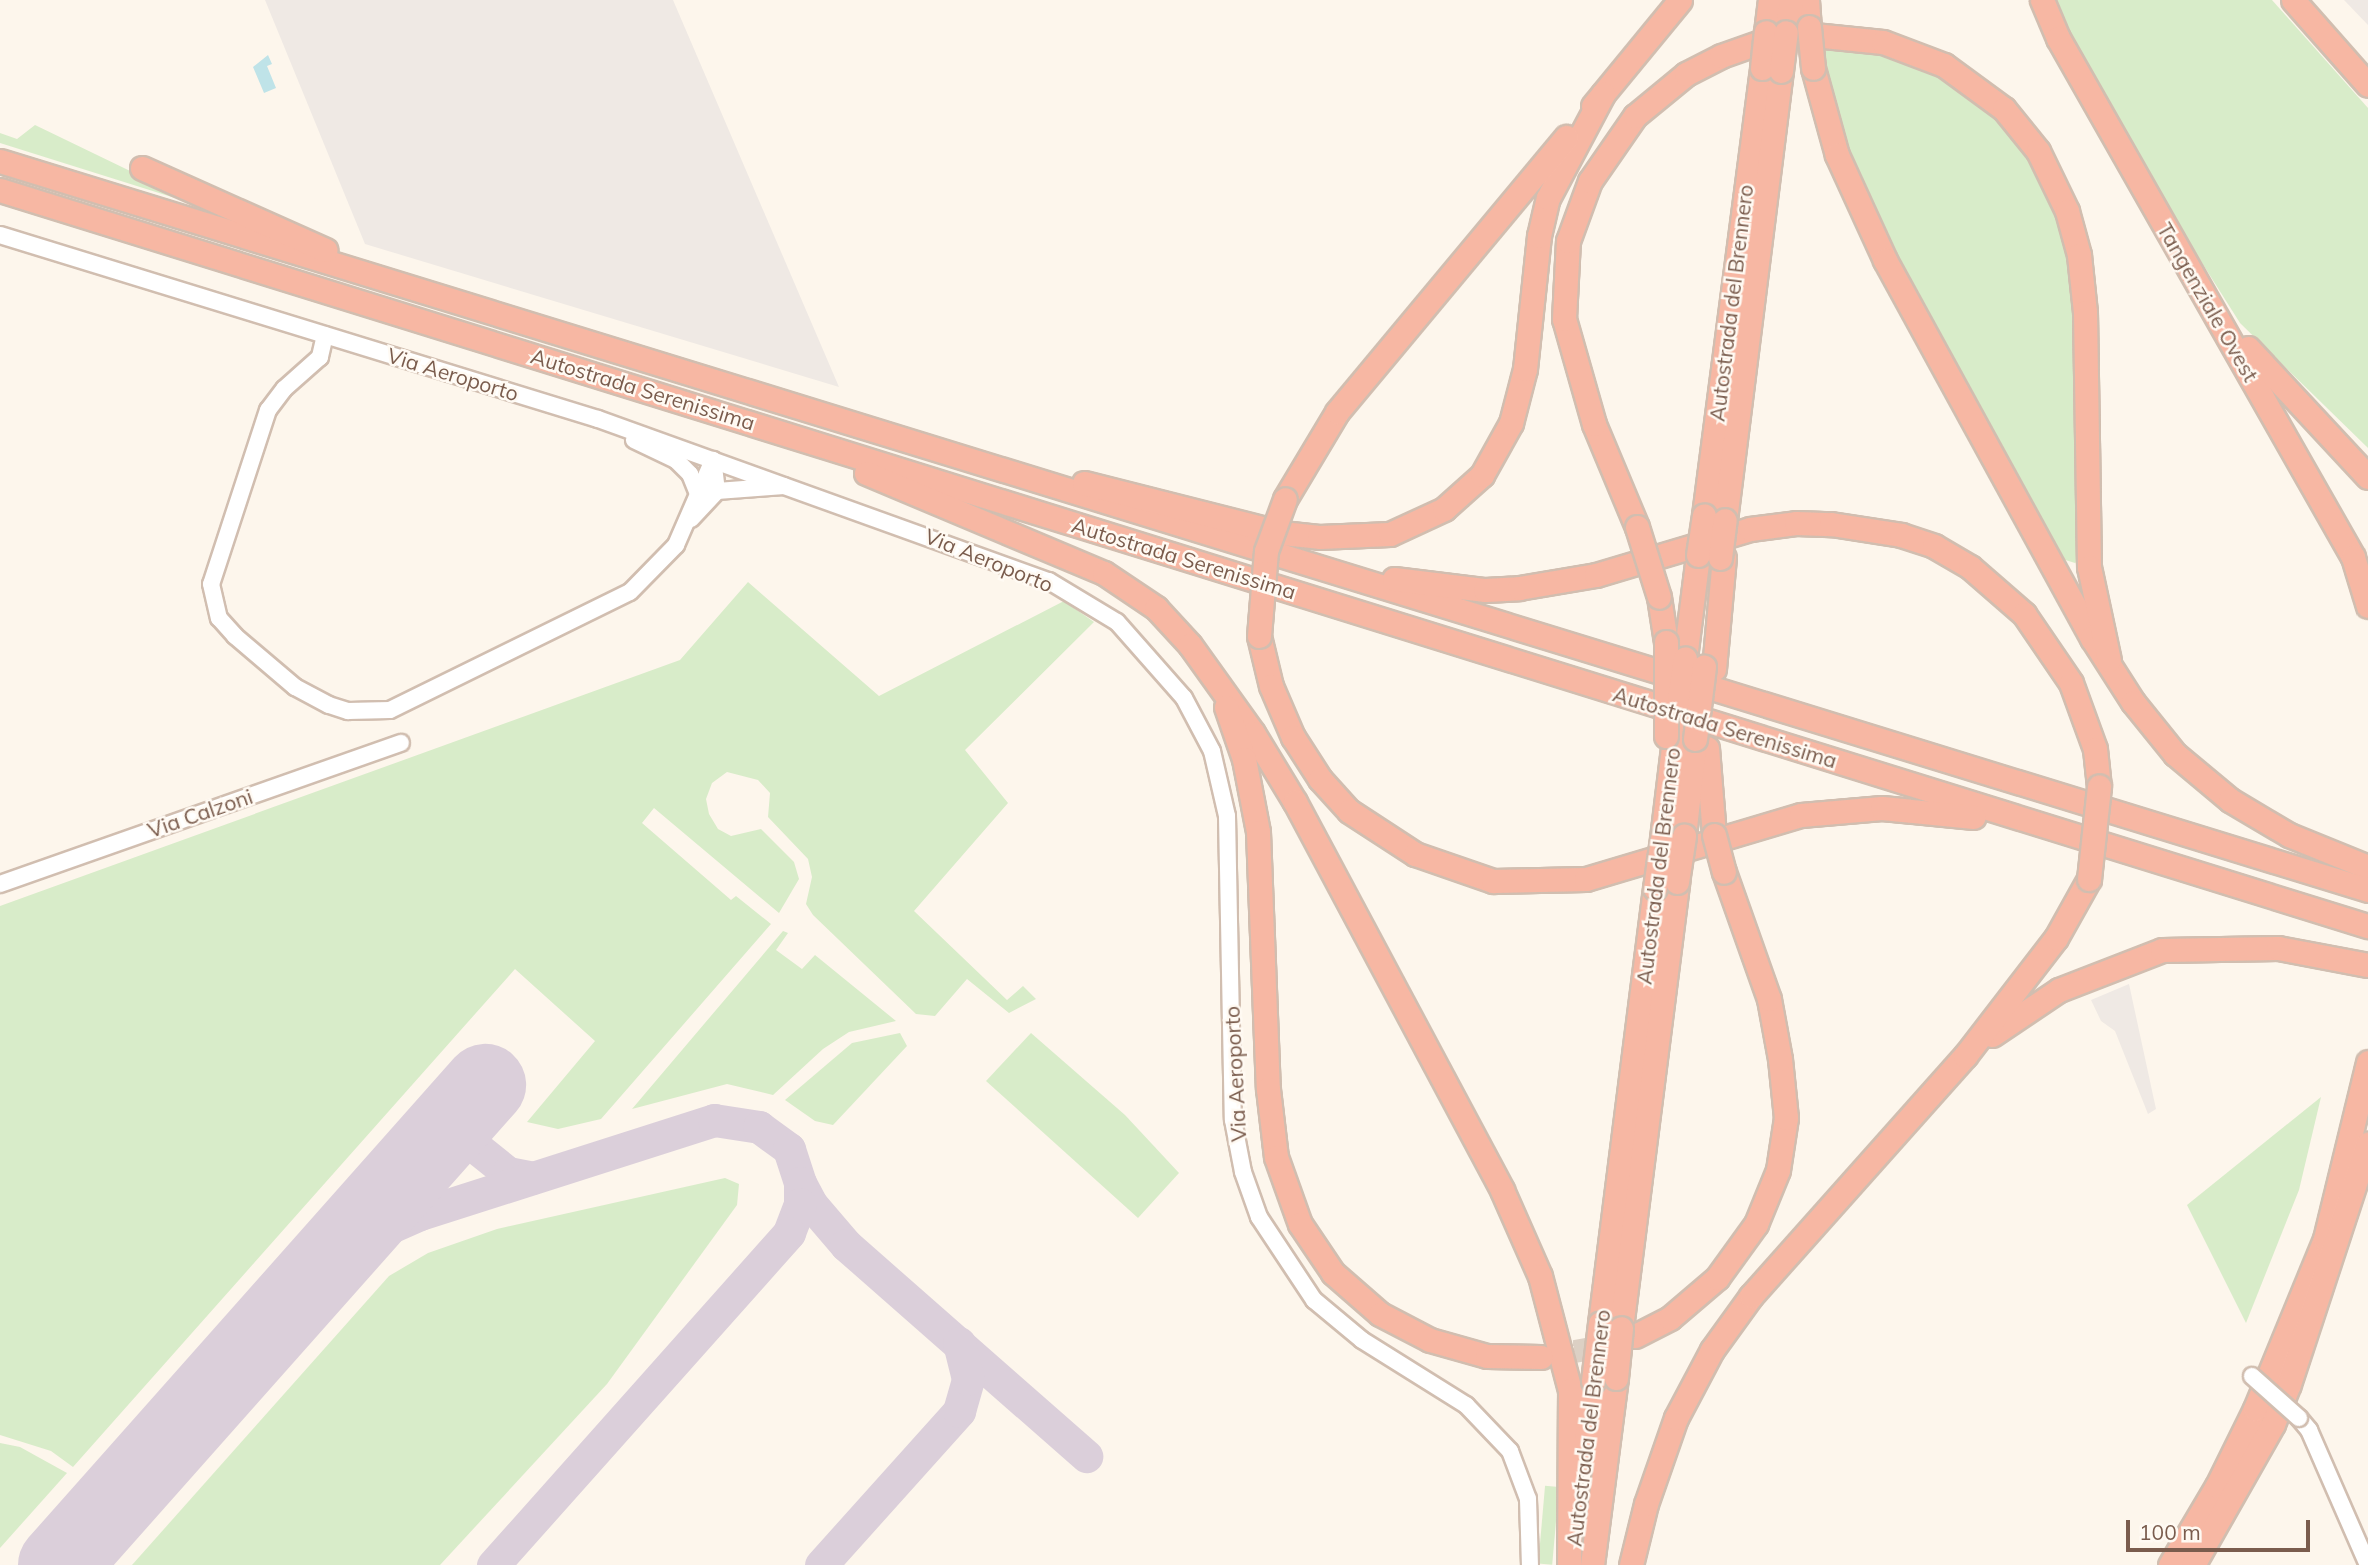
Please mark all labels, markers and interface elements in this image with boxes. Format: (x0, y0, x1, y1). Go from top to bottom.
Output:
street label: Autostrada del Brennero (1704, 183, 1758, 423)
street label: Tangenziale Ovest (2152, 218, 2264, 386)
street label: Via Aeroporto (384, 342, 522, 406)
street label: Autostrada Serenissima (528, 343, 758, 435)
street label: Autostrada Serenissima (1069, 512, 1299, 604)
street label: Via Aeroporto (921, 523, 1057, 597)
street label: Autostrada Serenissima (1610, 681, 1840, 773)
street label: Autostrada del Brennero (1631, 746, 1685, 986)
street label: Via Calzoni (144, 783, 256, 843)
street label: Via Aeroporto (1219, 1005, 1251, 1143)
street label: Autostrada del Brennero (1561, 1308, 1615, 1548)
scale bar (2130, 1506, 2314, 1550)
text: 100 m (2139, 1519, 2201, 1545)

